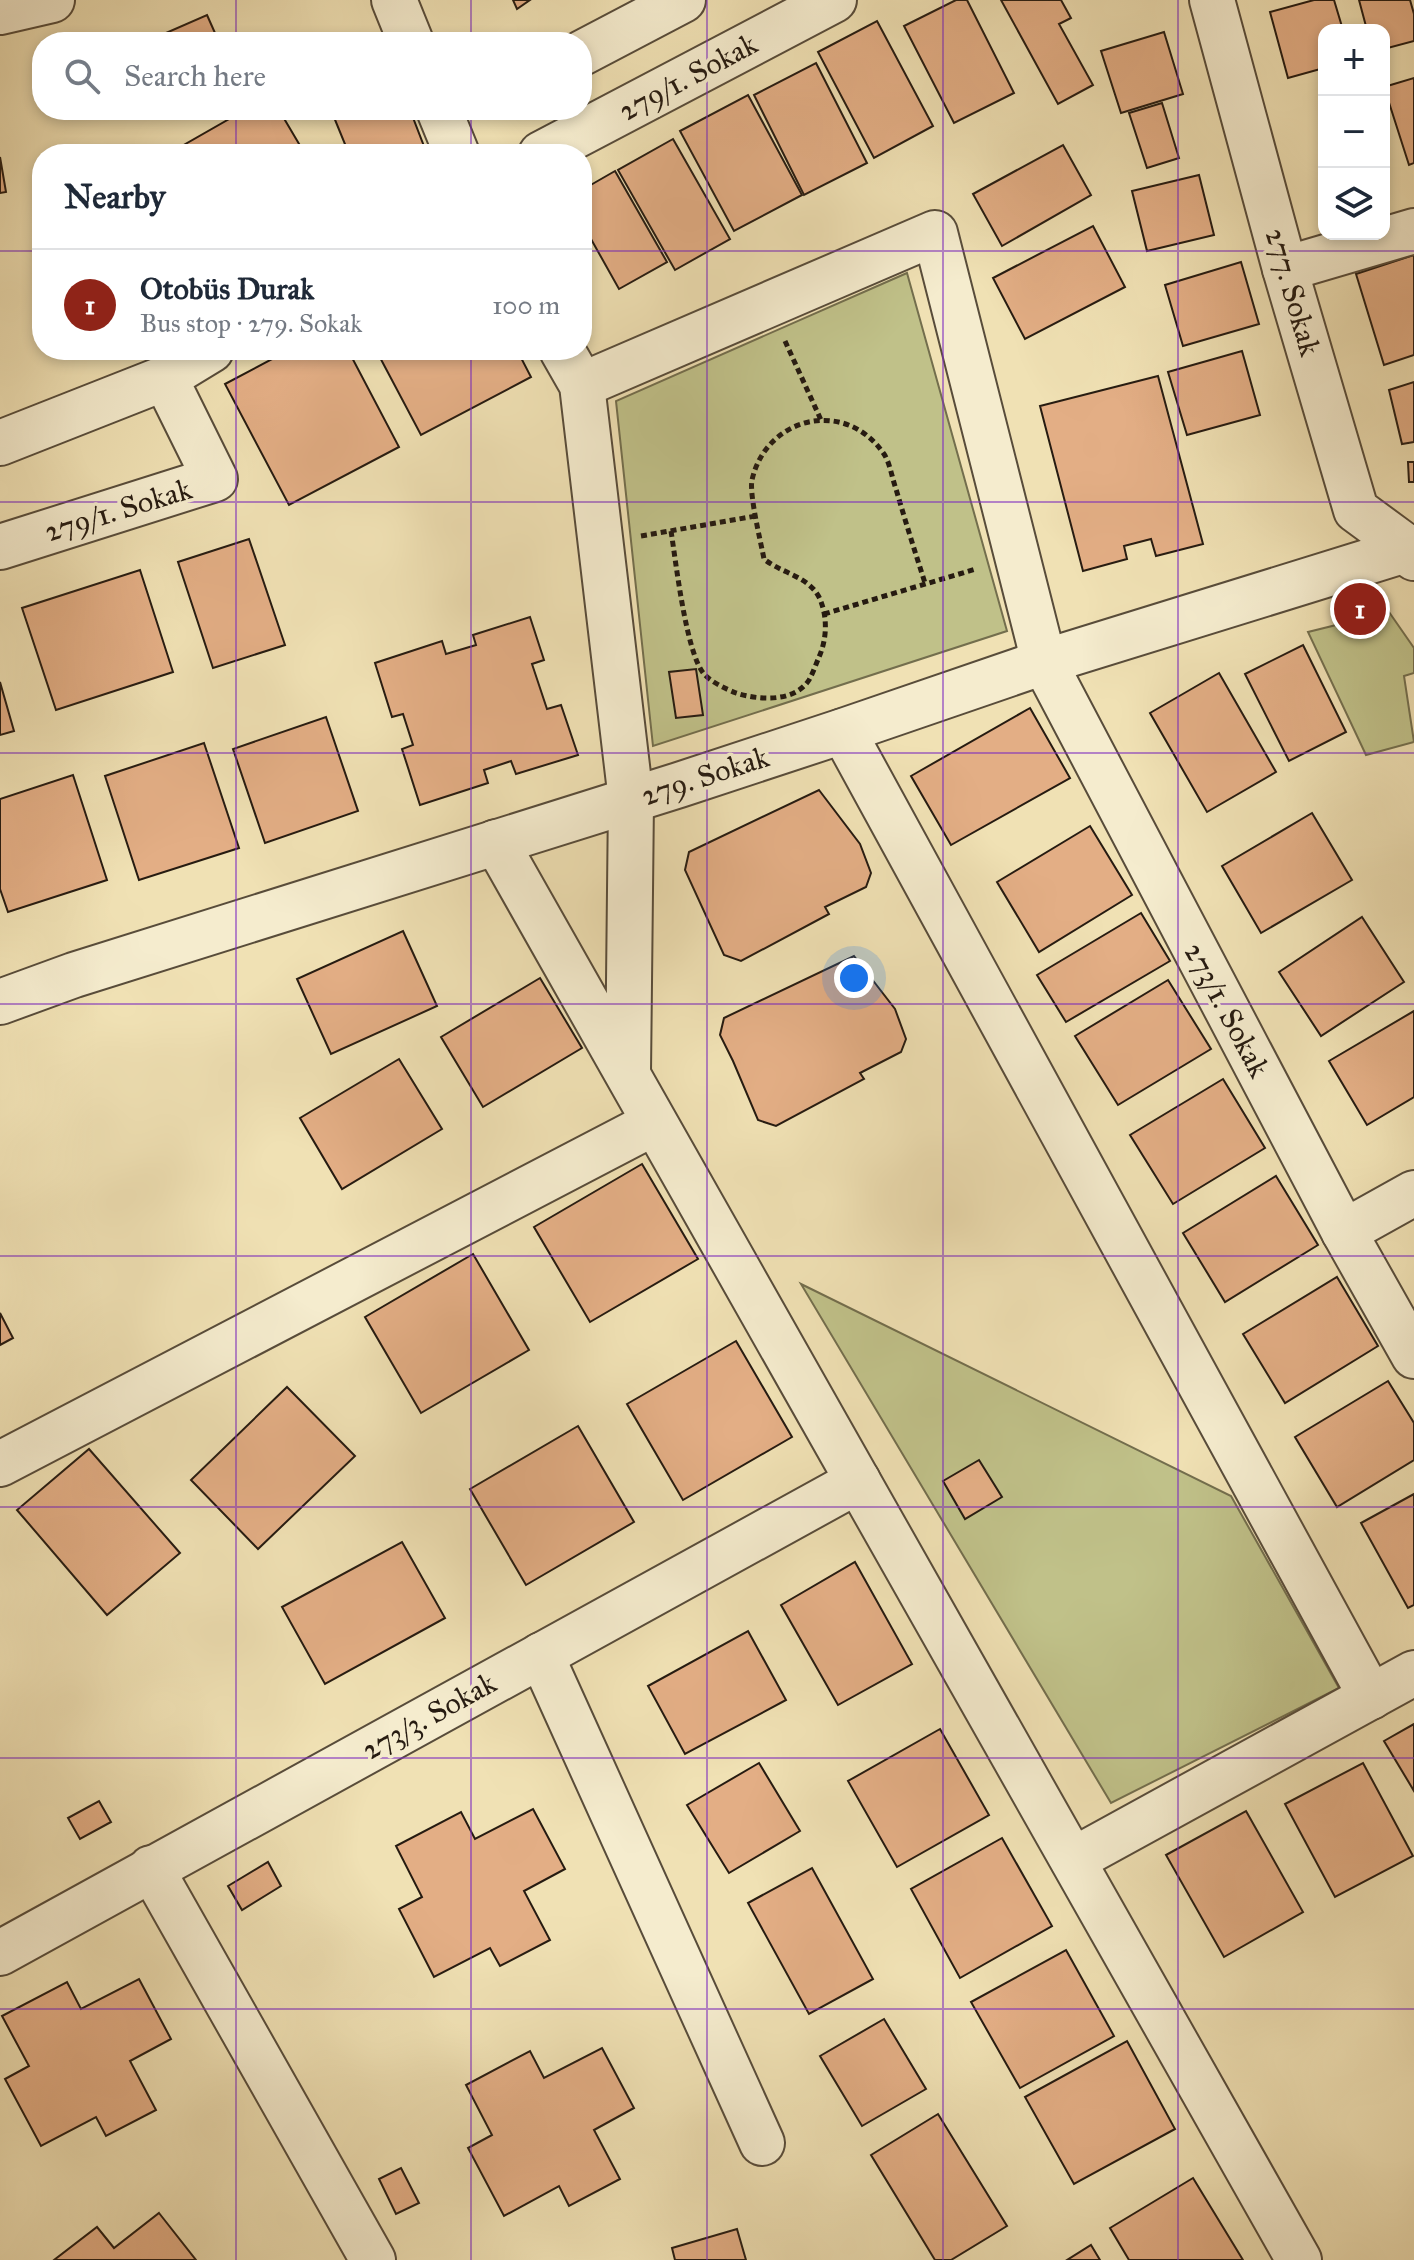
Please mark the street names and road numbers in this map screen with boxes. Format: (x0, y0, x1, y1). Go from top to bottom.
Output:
street label: 279/1. Sokak (613, 25, 764, 129)
street label: 277. Sokak (1258, 224, 1328, 360)
street label: 279/1. Sokak (40, 471, 196, 550)
street label: 279. Sokak (637, 738, 774, 814)
street label: 273/1. Sokak (1176, 936, 1278, 1084)
street label: 273/3. Sokak (356, 1664, 502, 1768)

